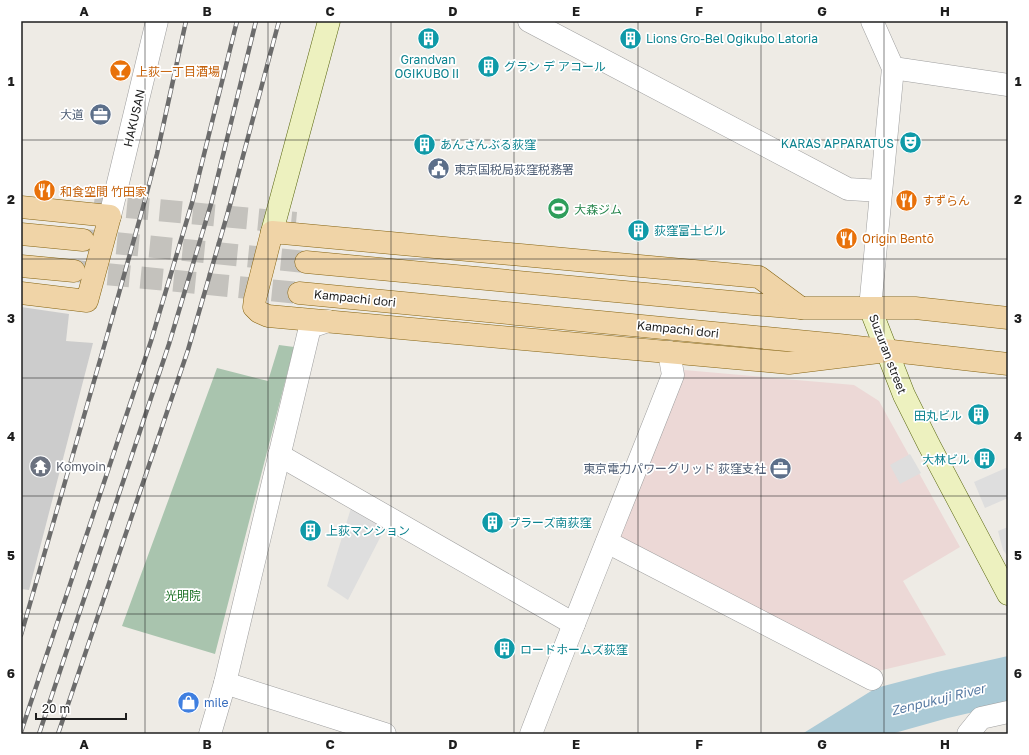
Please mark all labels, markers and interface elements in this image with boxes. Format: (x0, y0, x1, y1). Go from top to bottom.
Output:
text: A (79, 3, 89, 19)
text: B (202, 3, 212, 19)
text: C (325, 3, 335, 19)
text: D (448, 3, 458, 19)
text: E (572, 3, 580, 19)
text: F (695, 3, 703, 19)
text: G (817, 3, 827, 19)
text: H (940, 3, 950, 19)
building icon: Grandvan OGIKUBOⅡ (415, 25, 441, 51)
building icon: Lions Gro-Bel Ogikubo Latoria (618, 25, 644, 51)
place label: Lions Gro-Bel Ogikubo Latoria (646, 31, 818, 46)
place label: Grandvan OGIKUBOⅡ (394, 52, 462, 81)
building icon: グラン デ アコール (476, 53, 502, 79)
bar icon: 上荻一丁目酒場 (107, 58, 133, 84)
place label: グラン デ アコール (504, 59, 606, 74)
place label: 上荻一丁目酒場 (136, 64, 220, 79)
text: 1 (8, 73, 15, 89)
text: 1 (1015, 73, 1022, 89)
street label: HAKUSAN (120, 88, 148, 148)
office icon: 大道 (87, 101, 113, 127)
place label: 大道 (60, 107, 84, 122)
theatre icon: KARAS APPARATUS (897, 130, 923, 156)
building icon: あんさんぶる荻窪 (411, 131, 437, 157)
place label: KARAS APPARATUS (781, 136, 894, 151)
place label: あんさんぶる荻窪 (440, 137, 536, 152)
public building icon: 東京国税局荻窪税務署 (426, 156, 452, 182)
place label: 東京国税局荻窪税務署 (454, 162, 574, 177)
restaurant icon: 和食空間 竹田家 (32, 178, 58, 204)
place label: 和食空間 竹田家 (60, 184, 147, 199)
restaurant icon: すずらん (893, 187, 919, 213)
text: 2 (7, 191, 15, 207)
text: 2 (1014, 191, 1022, 207)
place label: すずらん (922, 193, 970, 208)
sports icon: 大森ジム (545, 196, 571, 222)
place label: 大森ジム (574, 202, 622, 217)
building icon: 荻窪富士ビル (626, 217, 652, 243)
place label: 荻窪富士ビル (654, 223, 726, 238)
restaurant icon: Origin Bentō (833, 225, 859, 251)
place label: Origin Bentō (862, 231, 934, 246)
street label: Kampachi dori (313, 286, 397, 310)
text: 3 (7, 310, 15, 326)
text: 3 (1014, 310, 1022, 326)
street label: Suzuran street (866, 312, 910, 396)
street label: Kampachi dori (636, 317, 720, 341)
building icon: 田丸ビル (965, 402, 991, 428)
place label: 田丸ビル (914, 408, 962, 423)
text: 4 (7, 428, 15, 444)
text: 4 (1014, 428, 1022, 444)
building icon: 大林ビル (972, 446, 998, 472)
place label: 大林ビル (922, 452, 970, 467)
temple icon: Komyoin (28, 453, 54, 479)
office icon: 東京電力パワーグリッド 荻窪支社 (768, 455, 794, 481)
place label: Komyoin (56, 459, 106, 474)
place label: 東京電力パワーグリッド 荻窪支社 (583, 461, 766, 476)
building icon: プラーズ南荻窪 (479, 509, 505, 535)
place label: プラーズ南荻窪 (508, 515, 591, 530)
building icon: 上荻マンション (297, 517, 323, 543)
place label: 上荻マンション (326, 523, 410, 538)
text: 5 (7, 547, 15, 563)
text: 5 (1014, 547, 1022, 563)
park label: 光明院 (165, 588, 201, 603)
building icon: ロードホームズ荻窪 (492, 636, 518, 662)
place label: ロードホームズ荻窪 (520, 642, 628, 657)
text: 6 (7, 665, 15, 681)
text: 6 (1014, 665, 1022, 681)
water label: Zenpukuji River (889, 679, 989, 718)
shop icon: mile (176, 689, 202, 715)
scale bar (36, 695, 126, 721)
place label: mile (204, 695, 229, 710)
text: 20 m (42, 701, 70, 716)
text: A (79, 736, 89, 752)
text: B (202, 736, 212, 752)
text: C (325, 736, 335, 752)
text: D (448, 736, 458, 752)
text: E (572, 736, 580, 752)
text: F (695, 736, 703, 752)
text: G (817, 736, 827, 752)
text: H (940, 736, 950, 752)

